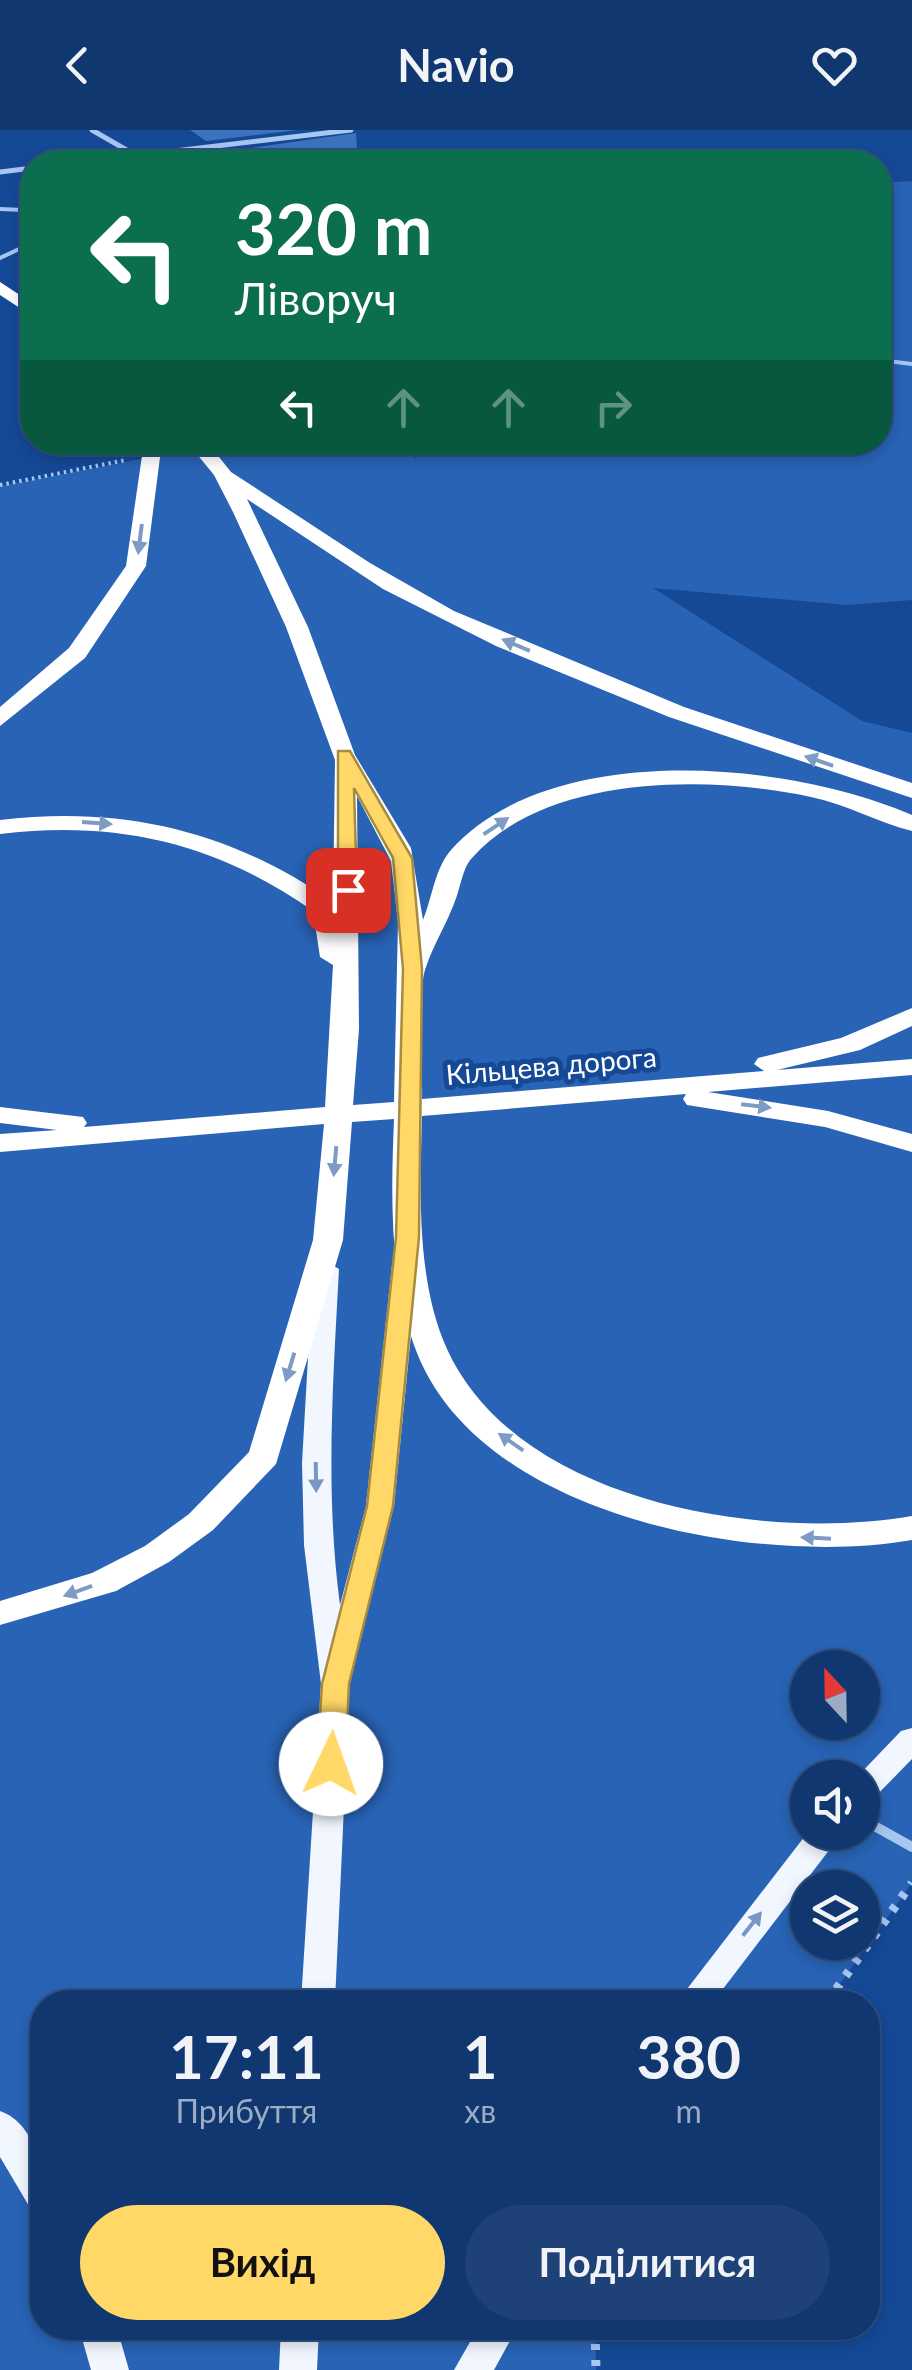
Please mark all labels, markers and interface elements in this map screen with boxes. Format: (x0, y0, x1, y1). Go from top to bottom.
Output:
icon: back (50, 38, 105, 93)
text: Navio (397, 38, 515, 92)
icon: heart (807, 38, 862, 93)
text: 320 m (235, 186, 432, 270)
icon: left (70, 190, 200, 320)
text: Ліворуч (235, 271, 397, 325)
icon: left (271, 380, 326, 435)
icon: ahead (376, 380, 431, 435)
icon: ahead (481, 380, 536, 435)
icon: right (586, 380, 641, 435)
one-way arrow (131, 524, 147, 555)
one-way arrow (501, 637, 531, 653)
one-way arrow (804, 753, 834, 768)
one-way arrow (82, 815, 114, 831)
one-way arrow (482, 817, 509, 836)
pin (306, 848, 391, 933)
icon: arrive (321, 863, 376, 918)
street label: Кільцева дорога (444, 1039, 658, 1091)
one-way arrow (741, 1098, 772, 1114)
one-way arrow (326, 1145, 342, 1177)
one-way arrow (282, 1352, 297, 1383)
one-way arrow (497, 1433, 524, 1452)
one-way arrow (309, 1462, 325, 1494)
one-way arrow (799, 1530, 831, 1546)
one-way arrow (63, 1584, 93, 1599)
north arrow (790, 1650, 880, 1740)
map controls (790, 1650, 880, 1960)
position arrow (279, 1712, 383, 1816)
button: sound (790, 1760, 880, 1850)
button: layers (790, 1870, 880, 1960)
one-way arrow (741, 1911, 762, 1937)
text: 17:11 (169, 2020, 324, 2092)
text: 1 (463, 2020, 498, 2092)
text: 380 (637, 2020, 741, 2092)
text: Прибуття (176, 2091, 317, 2130)
text: хв (464, 2091, 496, 2130)
text: m (676, 2091, 702, 2130)
button: Вихід (80, 2205, 445, 2320)
button: Поділитися (465, 2205, 830, 2320)

